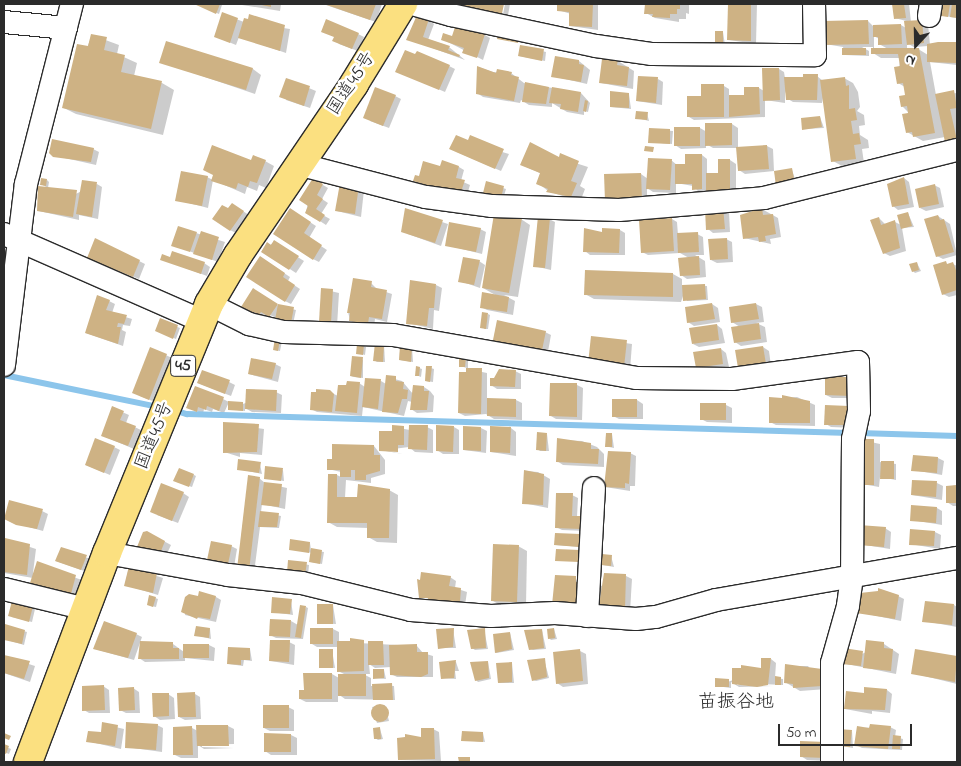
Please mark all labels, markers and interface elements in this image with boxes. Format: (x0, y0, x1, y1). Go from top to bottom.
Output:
north arrow (891, 20, 941, 70)
street label: 国道45号 (323, 48, 381, 120)
text: N (902, 48, 919, 71)
road number: 45 (169, 352, 197, 380)
street label: 国道45号 (132, 399, 178, 473)
district label: 苗振谷地 (698, 692, 774, 714)
scale bar (781, 714, 915, 746)
text: 50 m (786, 722, 816, 744)

